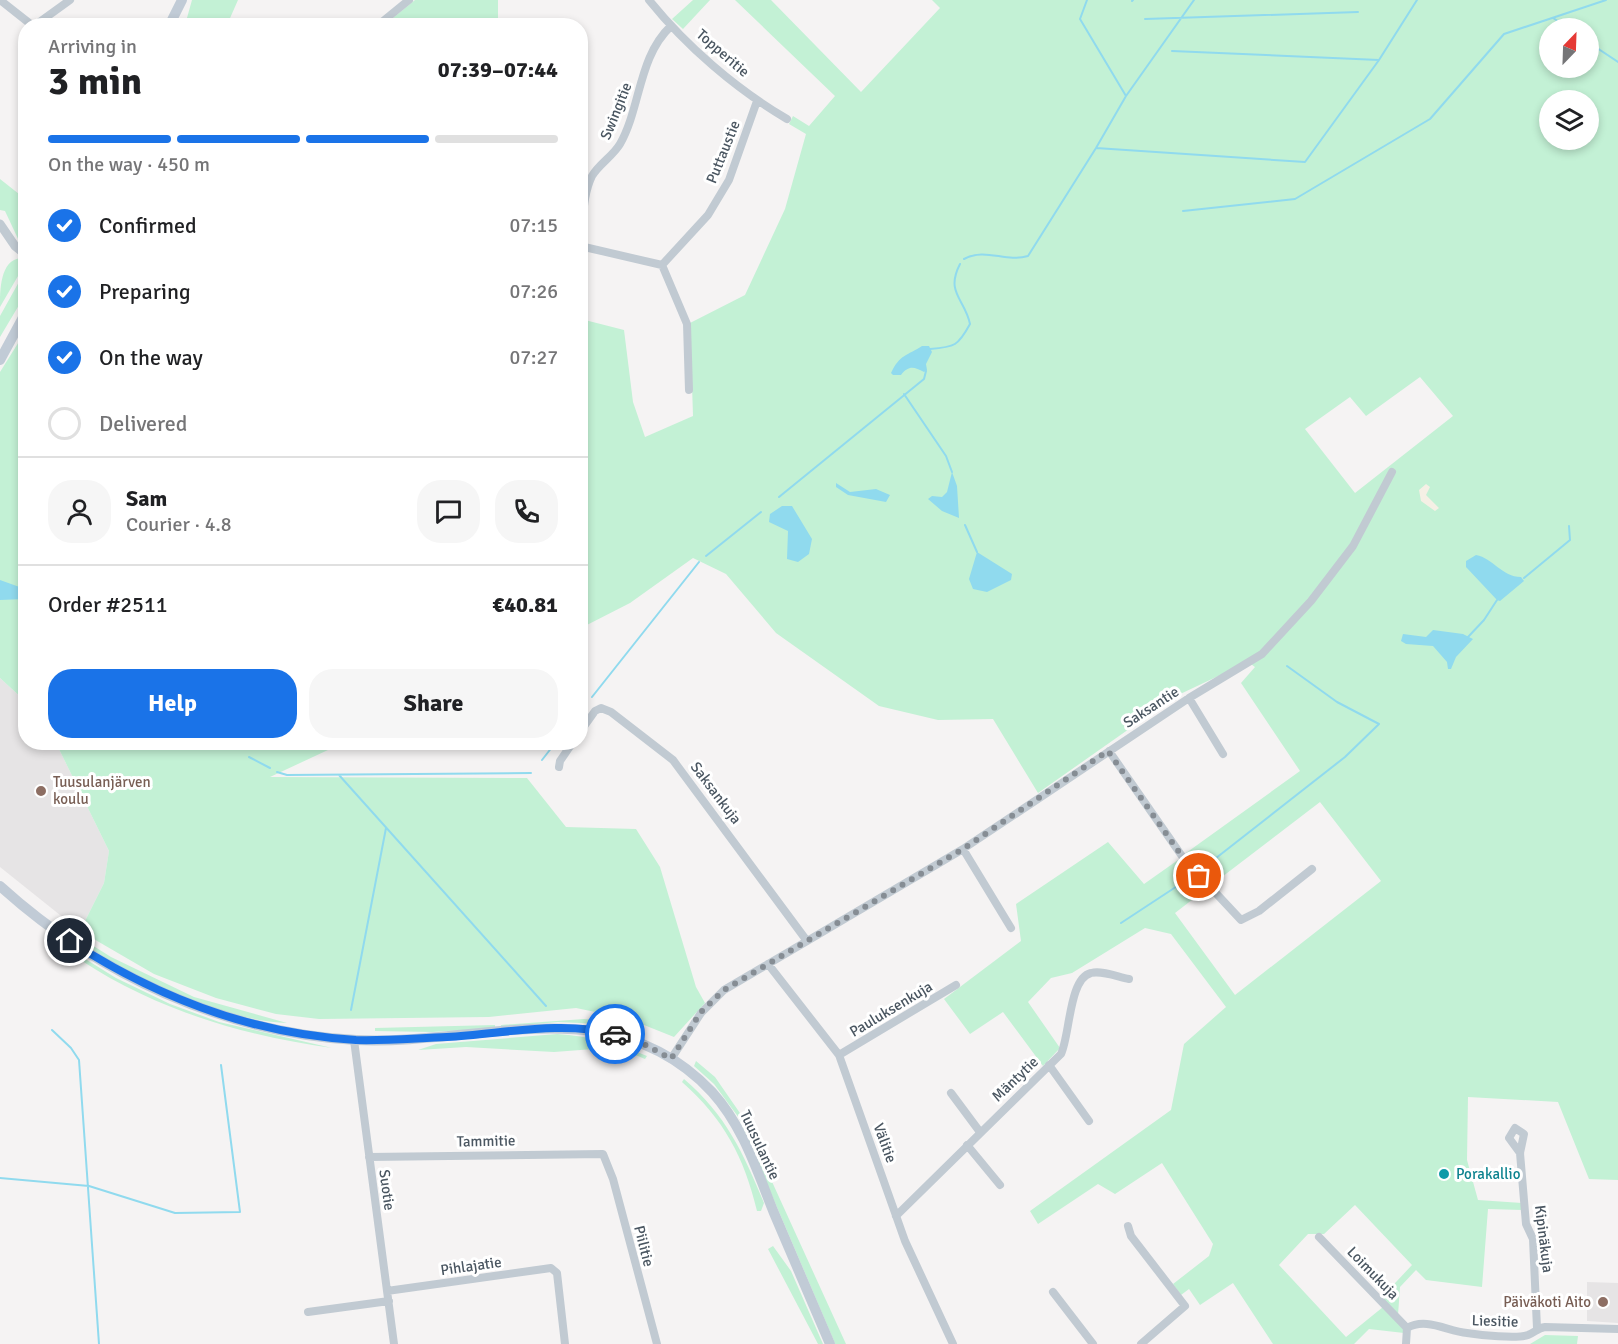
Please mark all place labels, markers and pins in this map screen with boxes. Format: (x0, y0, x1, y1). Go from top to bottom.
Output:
place label: Tuusulanjärven koulu (53, 773, 151, 808)
marker: Tuusulanjärven koulu (34, 784, 48, 798)
pin (1173, 850, 1224, 901)
pin (44, 915, 95, 966)
place label: Porakallio (1456, 1165, 1521, 1183)
marker: Porakallio (1437, 1167, 1451, 1181)
place label: Päiväkoti Aito (1503, 1293, 1591, 1311)
marker: Päiväkoti Aito (1596, 1295, 1610, 1309)

